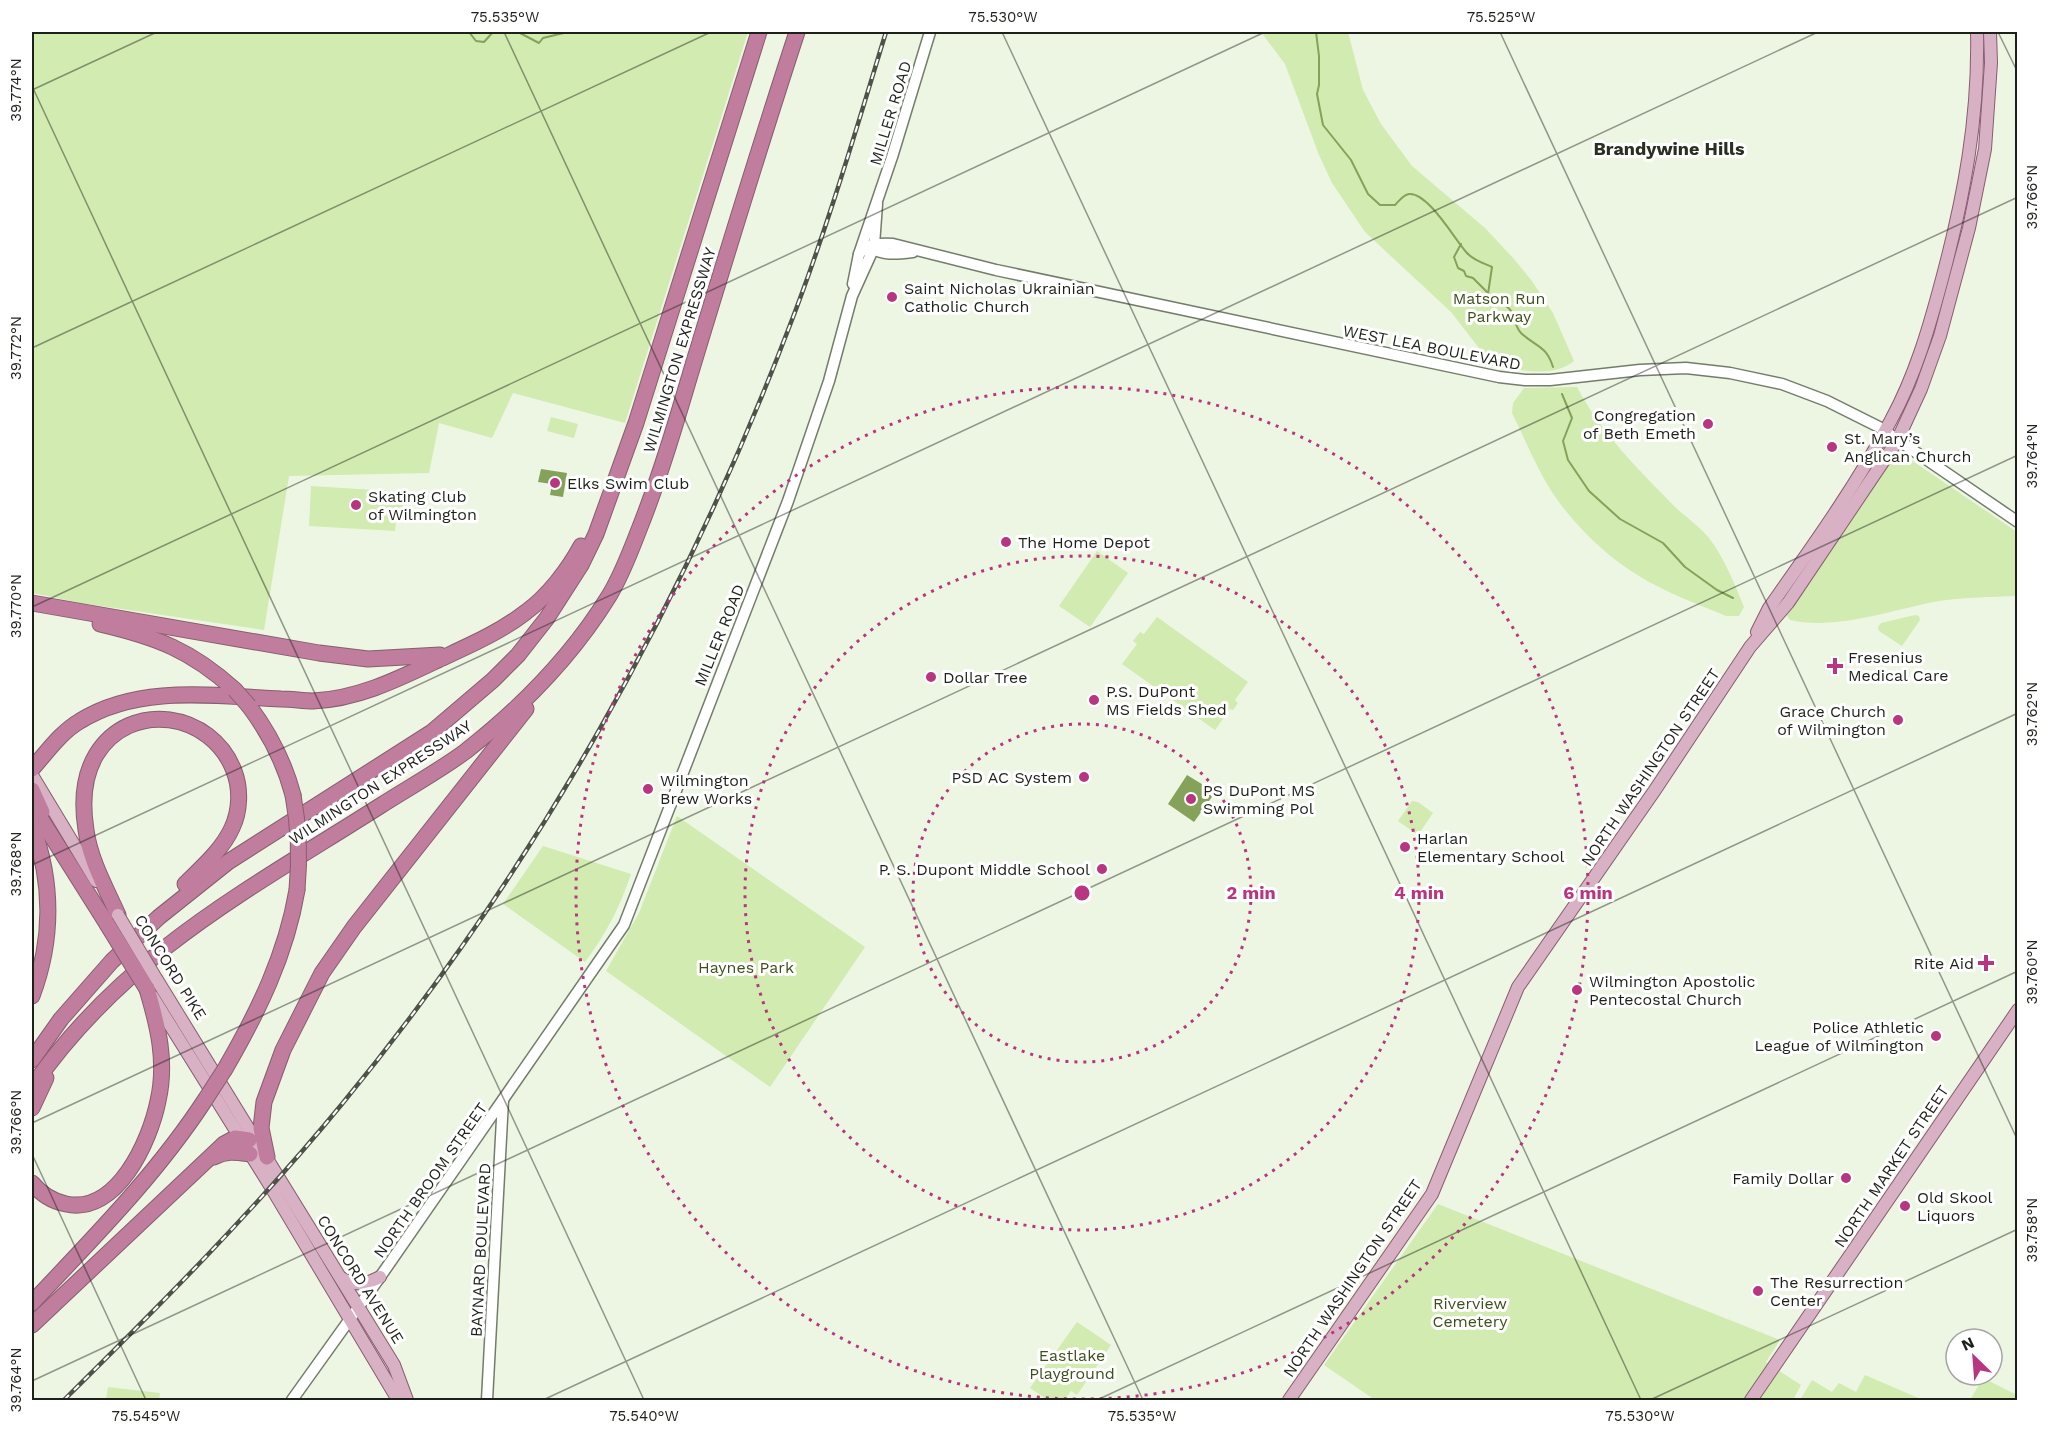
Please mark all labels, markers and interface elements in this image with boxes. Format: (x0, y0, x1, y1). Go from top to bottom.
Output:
text: 75.535°W (471, 8, 539, 26)
text: 75.530°W (968, 8, 1038, 26)
text: 75.525°W (1467, 8, 1535, 26)
text: 39.774°N (7, 58, 25, 122)
street label: MILLER ROAD (866, 59, 915, 168)
district label: Brandywine Hills (1593, 138, 1745, 159)
text: 39.766°N (2023, 165, 2041, 229)
street label: WILMINGTON EXPRESSWAY (639, 245, 720, 455)
place label: Saint Nicholas Ukrainian Catholic Church (904, 279, 1095, 316)
park label: Matson Run Parkway (1453, 289, 1545, 326)
marker: Saint Nicholas Ukrainian Catholic Church (885, 290, 899, 304)
text: 39.772°N (7, 316, 25, 380)
street label: WEST LEA BOULEVARD (1341, 321, 1522, 374)
place label: Congregation of Beth Emeth (1583, 406, 1696, 443)
marker: Congregation of Beth Emeth (1701, 417, 1715, 431)
text: 39.764°N (2023, 424, 2041, 488)
place label: St. Mary’s Anglican Church (1844, 429, 1971, 466)
marker: St. Mary’s Anglican Church (1825, 440, 1839, 454)
place label: Elks Swim Club (567, 474, 689, 493)
marker: Elks Swim Club (548, 476, 562, 490)
place label: Skating Club of Wilmington (368, 487, 477, 524)
marker: Skating Club of Wilmington (349, 498, 363, 512)
place label: The Home Depot (1018, 533, 1150, 552)
marker: The Home Depot (999, 535, 1013, 549)
text: 39.770°N (7, 574, 25, 638)
street label: MILLER ROAD (690, 582, 749, 689)
place label: Fresenius Medical Care (1848, 648, 1948, 685)
marker: Fresenius Medical Care (1826, 657, 1844, 675)
street label: NORTH WASHINGTON STREET (1577, 665, 1724, 870)
place label: Dollar Tree (943, 668, 1027, 687)
marker: Dollar Tree (924, 670, 938, 684)
place label: P.S. DuPont MS Fields Shed (1106, 682, 1227, 719)
text: 39.762°N (2023, 682, 2041, 746)
marker: P.S. DuPont MS Fields Shed (1087, 693, 1101, 707)
place label: Grace Church of Wilmington (1777, 702, 1886, 739)
marker: Grace Church of Wilmington (1891, 713, 1905, 727)
street label: WILMINGTON EXPRESSWAY (285, 716, 475, 849)
place label: PSD AC System (951, 768, 1072, 787)
marker: PSD AC System (1077, 770, 1091, 784)
place label: Wilmington Brew Works (660, 771, 752, 808)
place label: PS DuPont MS Swimming Pol (1203, 781, 1315, 818)
marker: Wilmington Brew Works (641, 782, 655, 796)
marker: PS DuPont MS Swimming Pol (1184, 792, 1198, 806)
place label: Harlan Elementary School (1417, 829, 1565, 866)
text: 39.768°N (7, 832, 25, 896)
marker: Harlan Elementary School (1398, 840, 1412, 854)
place label: P. S. Dupont Middle School (879, 860, 1090, 879)
marker: P. S. Dupont Middle School (1095, 862, 1109, 876)
text: 2 min (1226, 882, 1276, 903)
text: 4 min (1394, 882, 1444, 903)
text: 6 min (1563, 882, 1613, 903)
centre of rings (1072, 883, 1092, 903)
street label: CONCORD PIKE (131, 911, 211, 1023)
text: 39.760°N (2023, 940, 2041, 1004)
place label: Rite Aid (1914, 954, 1974, 973)
marker: Rite Aid (1979, 956, 1993, 970)
park label: Haynes Park (698, 958, 794, 977)
place label: Wilmington Apostolic Pentecostal Church (1589, 972, 1756, 1009)
marker: Wilmington Apostolic Pentecostal Church (1570, 983, 1584, 997)
place label: Police Athletic League of Wilmington (1754, 1018, 1924, 1055)
marker: Police Athletic League of Wilmington (1929, 1029, 1943, 1043)
street label: NORTH MARKET STREET (1830, 1081, 1953, 1251)
text: 39.766°N (7, 1090, 25, 1154)
street label: NORTH BROOM STREET (370, 1099, 491, 1262)
street label: BAYNARD BOULEVARD (466, 1163, 495, 1338)
place label: Family Dollar (1732, 1169, 1834, 1188)
marker: Family Dollar (1839, 1171, 1853, 1185)
street label: NORTH WASHINGTON STREET (1279, 1176, 1426, 1381)
place label: Old Skool Liquors (1917, 1188, 1993, 1225)
text: 39.758°N (2023, 1198, 2041, 1262)
marker: Old Skool Liquors (1898, 1199, 1912, 1213)
street label: CONCORD AVENUE (313, 1211, 408, 1347)
place label: The Resurrection Center (1770, 1273, 1903, 1310)
marker: The Resurrection Center (1751, 1284, 1765, 1298)
park label: Riverview Cemetery (1432, 1294, 1508, 1331)
north arrow (1944, 1327, 2004, 1387)
text: N (1958, 1333, 1977, 1355)
park label: Eastlake Playground (1029, 1346, 1115, 1383)
text: 39.764°N (7, 1348, 25, 1412)
text: 75.545°W (111, 1407, 181, 1425)
text: 75.540°W (609, 1407, 679, 1425)
text: 75.535°W (1108, 1407, 1176, 1425)
text: 75.530°W (1605, 1407, 1675, 1425)

